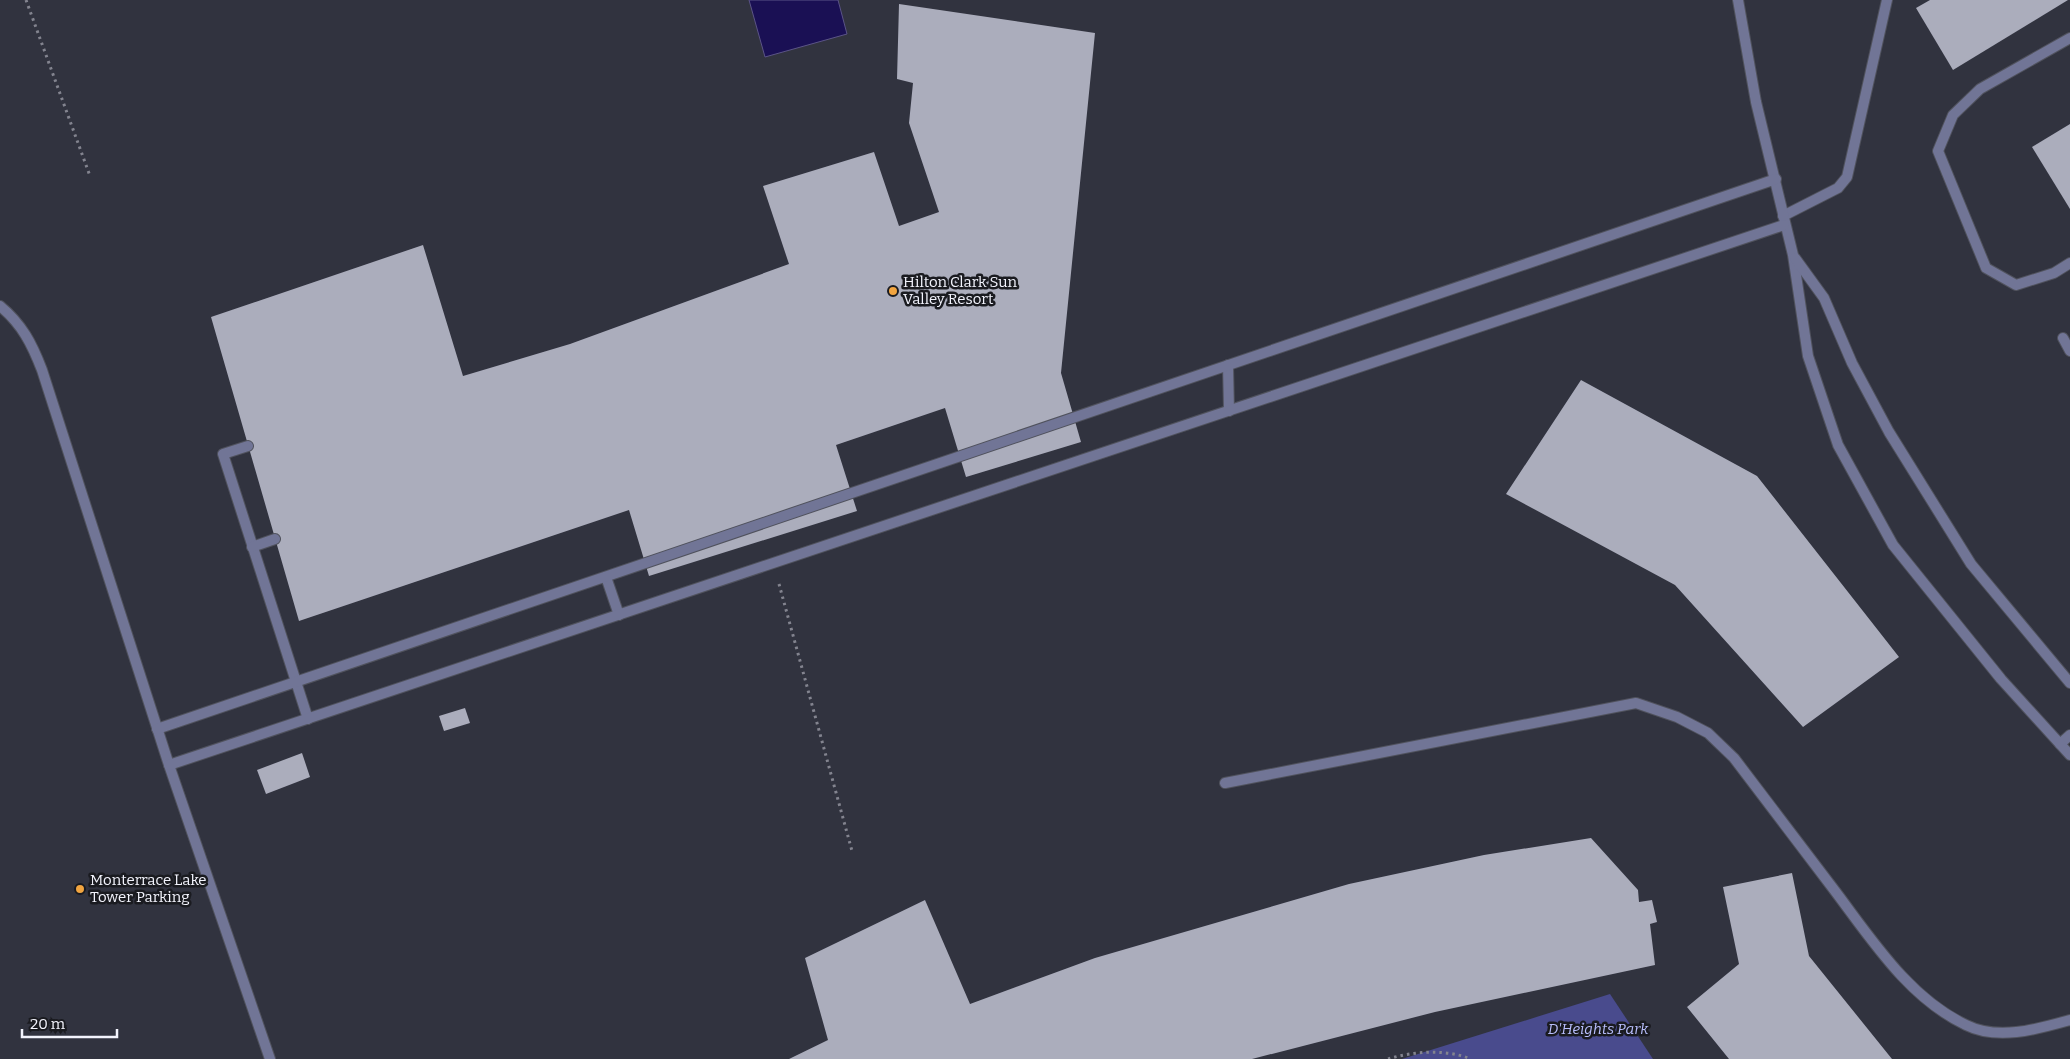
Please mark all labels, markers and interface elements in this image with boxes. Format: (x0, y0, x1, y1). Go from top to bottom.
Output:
place label: Hilton Clark Sun Valley Resort (903, 273, 1018, 308)
marker: Hilton Clark Sun Valley Resort (887, 285, 899, 297)
place label: Monterrace Lake Tower Parking (90, 871, 207, 906)
marker: Monterrace Lake Tower Parking (74, 883, 86, 895)
scale bar (22, 1006, 118, 1038)
text: 20 m (30, 1015, 66, 1033)
park label: D'Heights Park (1548, 1020, 1649, 1038)

